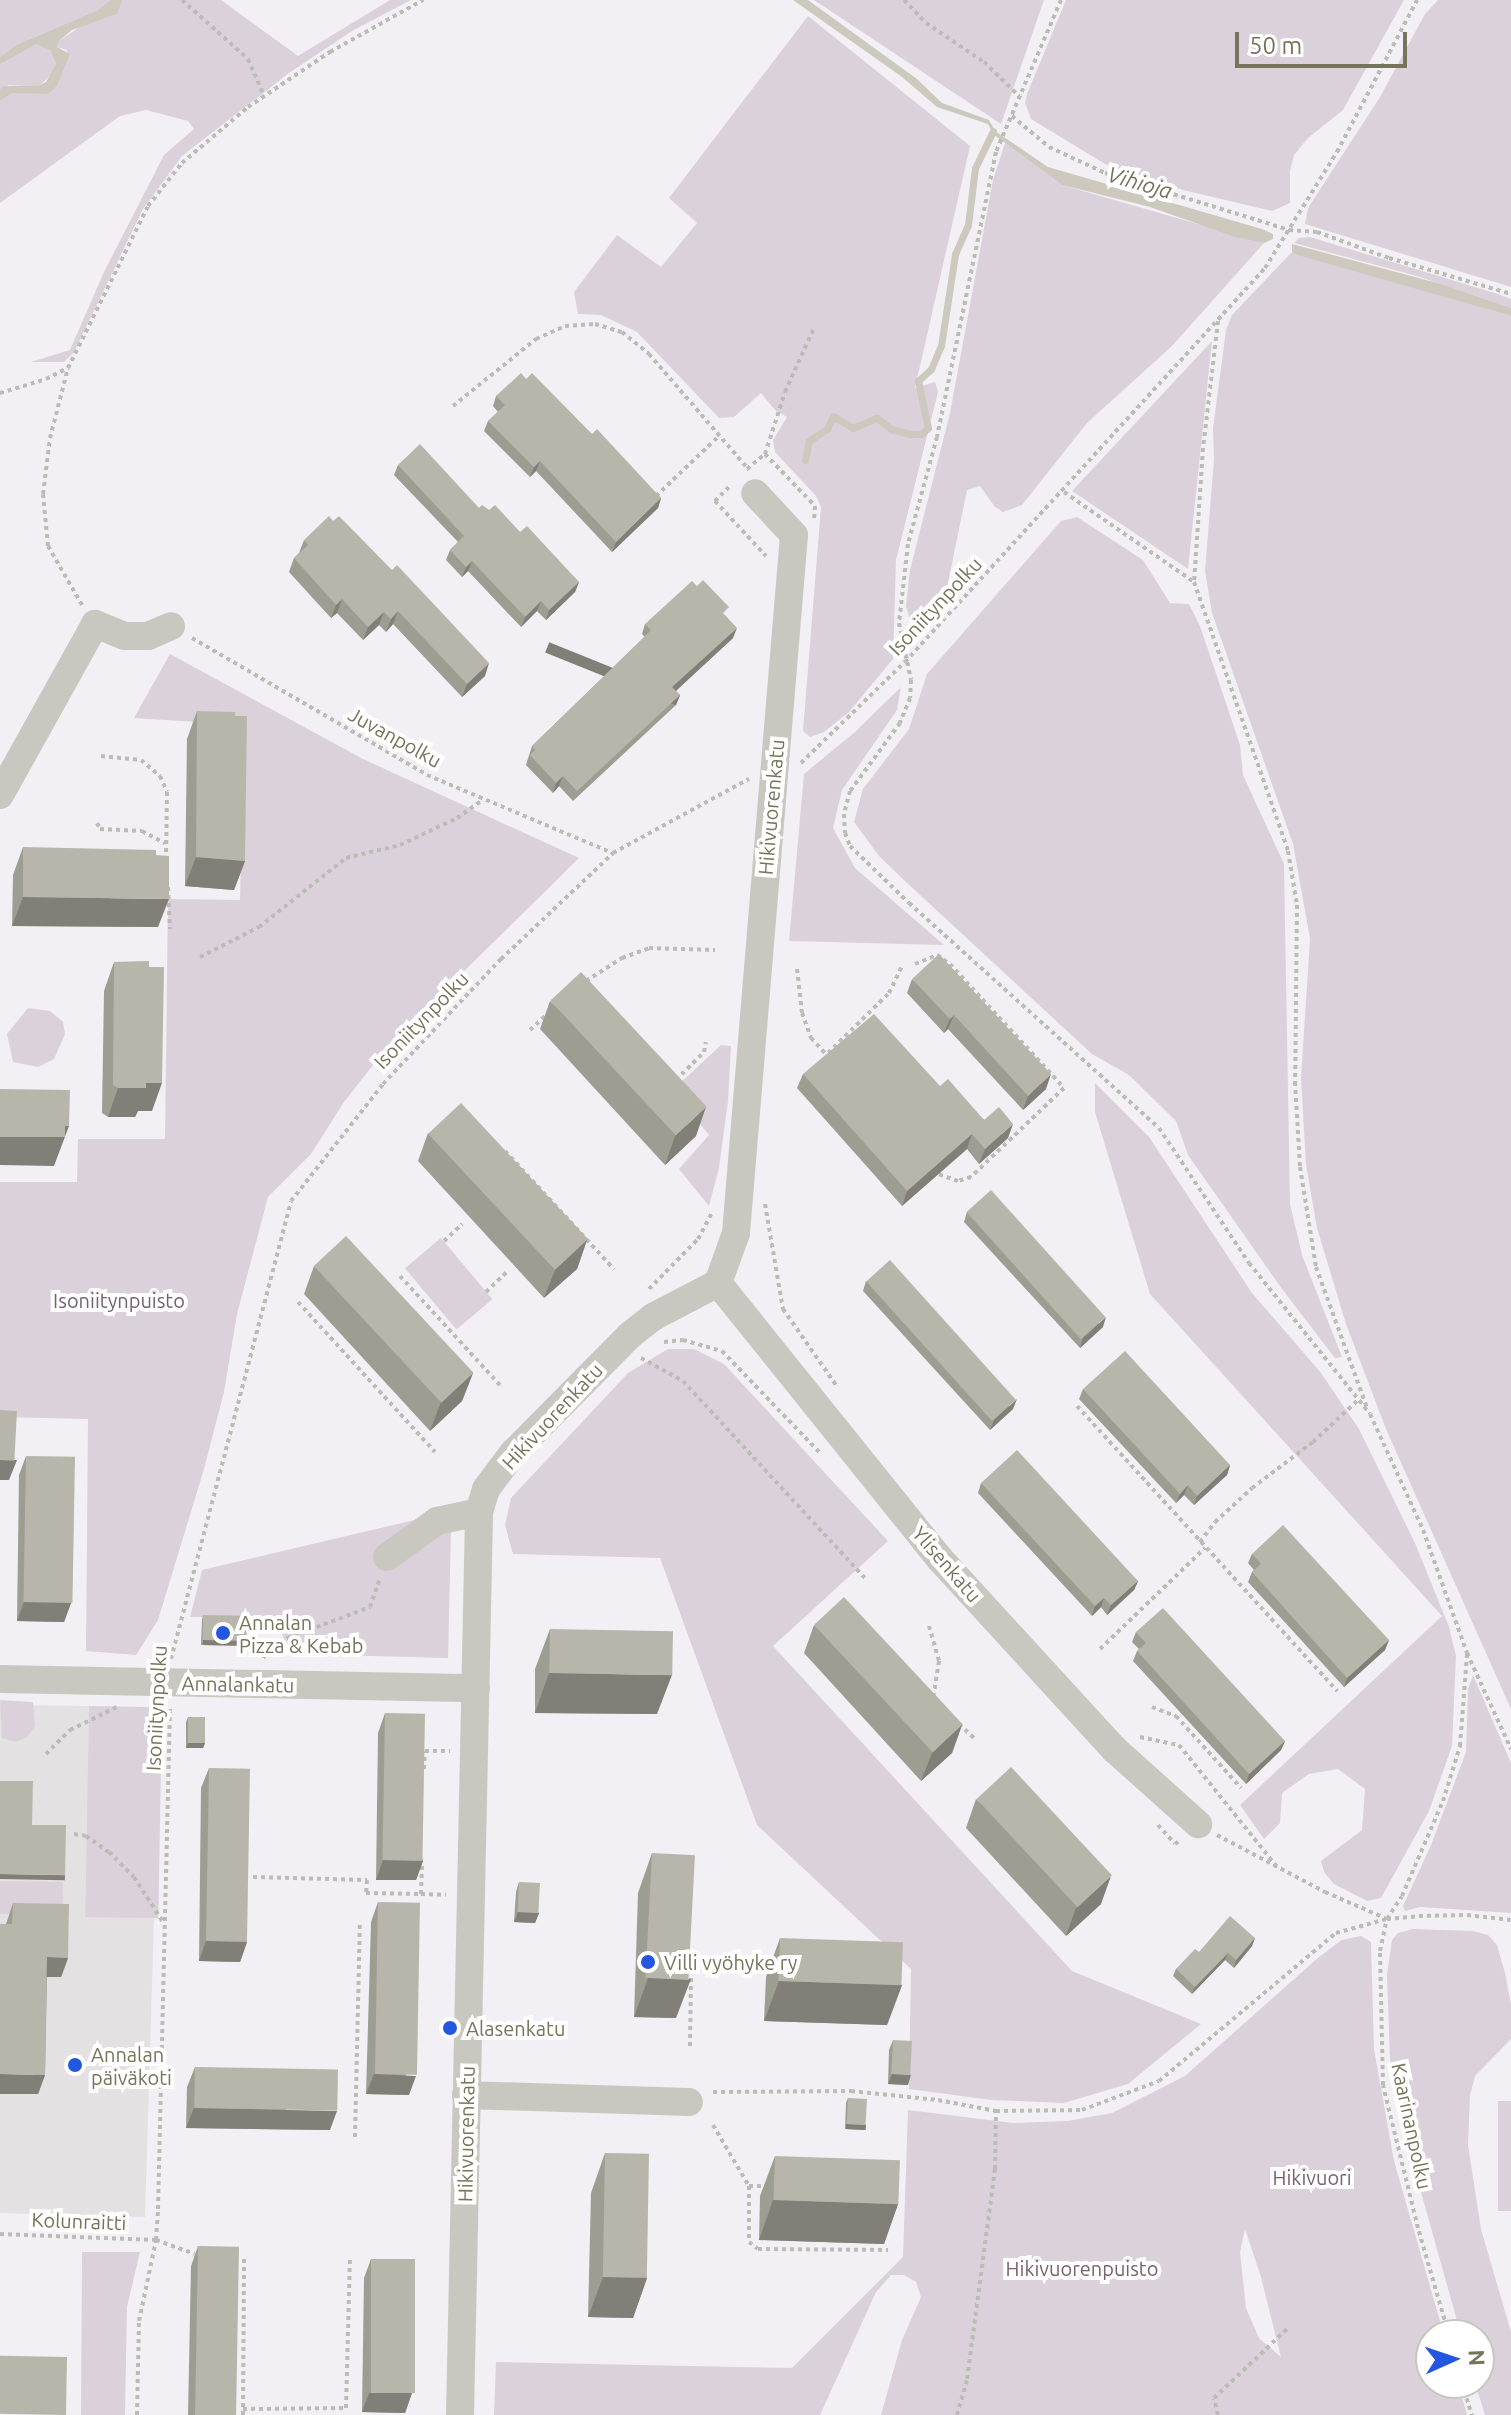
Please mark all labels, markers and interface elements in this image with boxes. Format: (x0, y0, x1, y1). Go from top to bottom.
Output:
scale bar (1239, 16, 1411, 66)
text: 50 m (1249, 32, 1302, 59)
water label: Vihioja (1105, 160, 1175, 204)
street label: Isoniitynpolku (883, 552, 987, 660)
street label: Juvanpolku (344, 702, 446, 772)
street label: Hikivuorenkatu (753, 738, 789, 876)
street label: Isoniitynpolku (369, 966, 473, 1074)
park label: Isoniitynpuisto (53, 1288, 185, 1312)
street label: Hikivuorenkatu (497, 1358, 607, 1474)
street label: Ylisenkatu (908, 1521, 986, 1607)
place label: Annalan Pizza & Kebab (239, 1610, 363, 1657)
marker: Annalan Pizza & Kebab (214, 1624, 232, 1642)
street label: Isoniitynpolku (141, 1645, 171, 1771)
street label: Annalankatu (181, 1671, 295, 1697)
place label: Villi vyöhyke ry (664, 1950, 797, 1974)
marker: Villi vyöhyke ry (639, 1953, 657, 1971)
place label: Alasenkatu (466, 2016, 565, 2040)
marker: Alasenkatu (441, 2019, 459, 2037)
place label: Annalan päiväkoti (91, 2042, 172, 2089)
marker: Annalan päiväkoti (66, 2056, 84, 2074)
street label: Kaarinanpolku (1387, 2061, 1437, 2191)
street label: Hikivuorenkatu (453, 2066, 479, 2202)
park label: Hikivuori (1272, 2165, 1352, 2189)
street label: Kolunraitti (31, 2207, 127, 2235)
park label: Hikivuorenpuisto (1006, 2256, 1158, 2280)
north arrow (1415, 2319, 1495, 2399)
text: N (1465, 2349, 1490, 2367)

